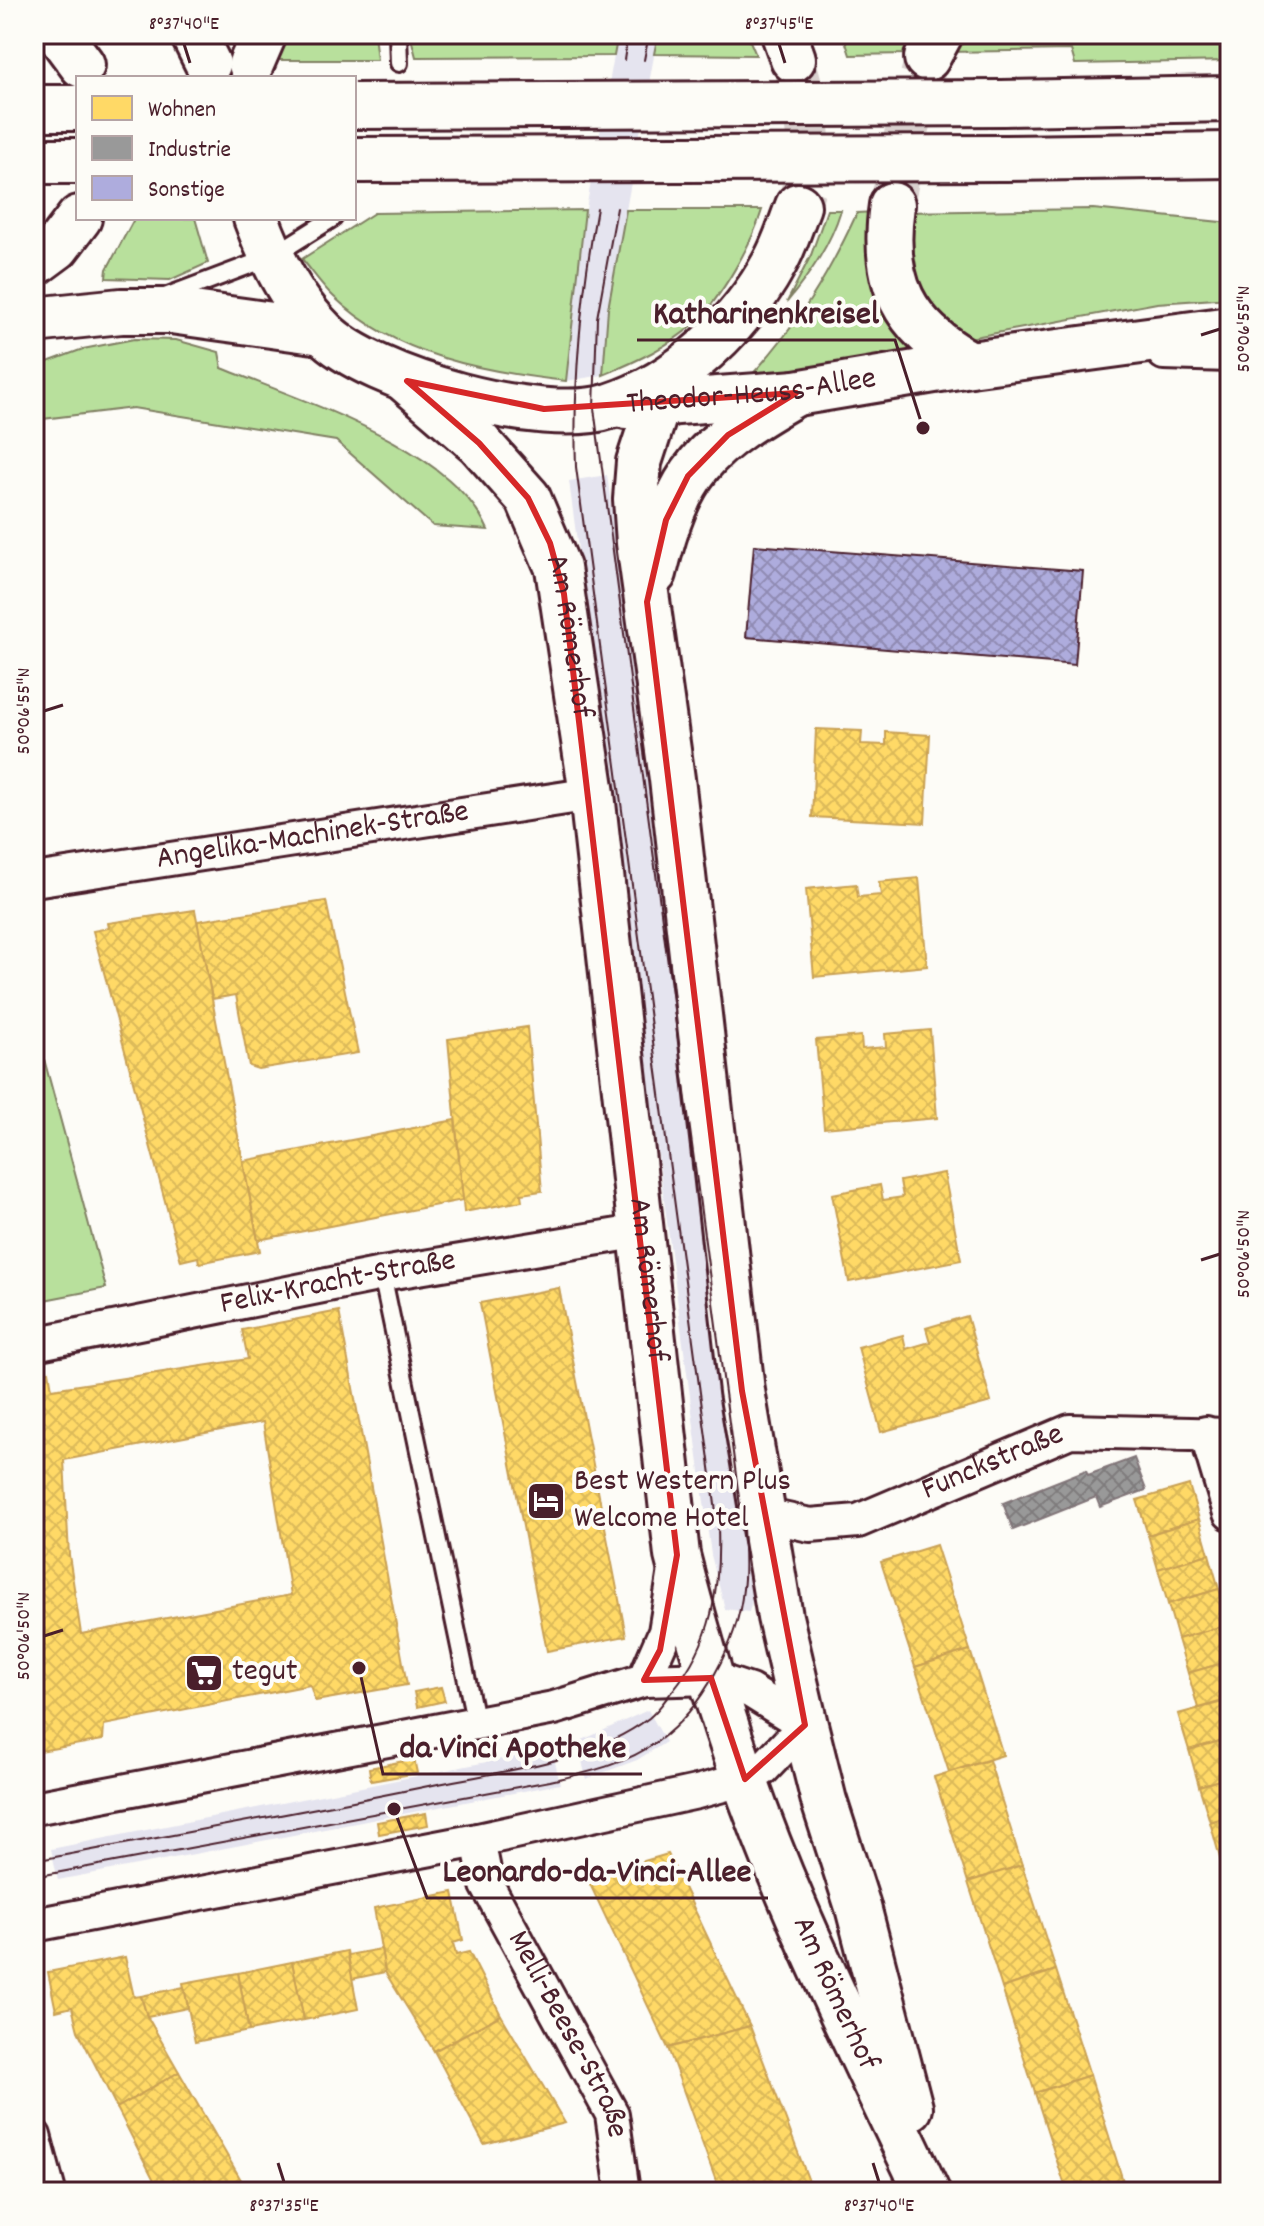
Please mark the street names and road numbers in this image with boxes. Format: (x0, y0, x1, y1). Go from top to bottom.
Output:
street label: Theodor-Heuss-Allee (625, 357, 880, 429)
street label: Am Römerhof (532, 547, 603, 722)
street label: Angelika-Machinek-Straße (153, 790, 472, 884)
street label: Am Römerhof (614, 1195, 678, 1365)
street label: Felix-Kracht-Straße (216, 1239, 459, 1329)
street label: Funckstraße (915, 1413, 1071, 1514)
street label: Am Römerhof (778, 1910, 889, 2079)
street label: Melli-Beese-Straße (493, 1923, 638, 2141)

